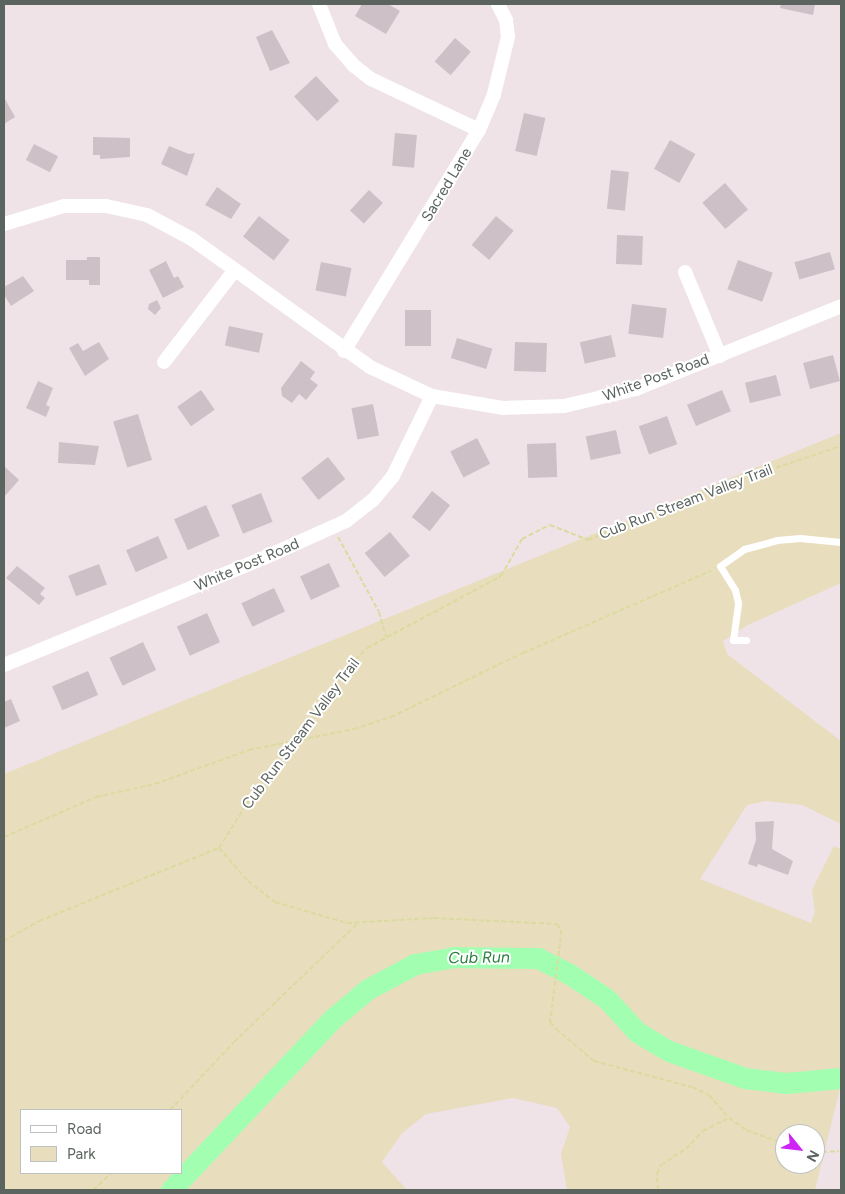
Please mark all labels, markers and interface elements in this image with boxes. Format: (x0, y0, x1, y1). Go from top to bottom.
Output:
street label: Sacred Lane (418, 145, 476, 225)
street label: White Post Road (600, 350, 712, 406)
street label: Cub Run Stream Valley Trail (597, 461, 775, 543)
street label: White Post Road (192, 535, 302, 595)
street label: Cub Run Stream Valley Trail (238, 655, 364, 813)
water label: Cub Run (448, 948, 510, 968)
legend (20, 1109, 182, 1174)
text: Road (67, 1120, 102, 1138)
north arrow (775, 1124, 825, 1174)
text: Park (67, 1145, 96, 1163)
text: N (803, 1147, 823, 1165)

